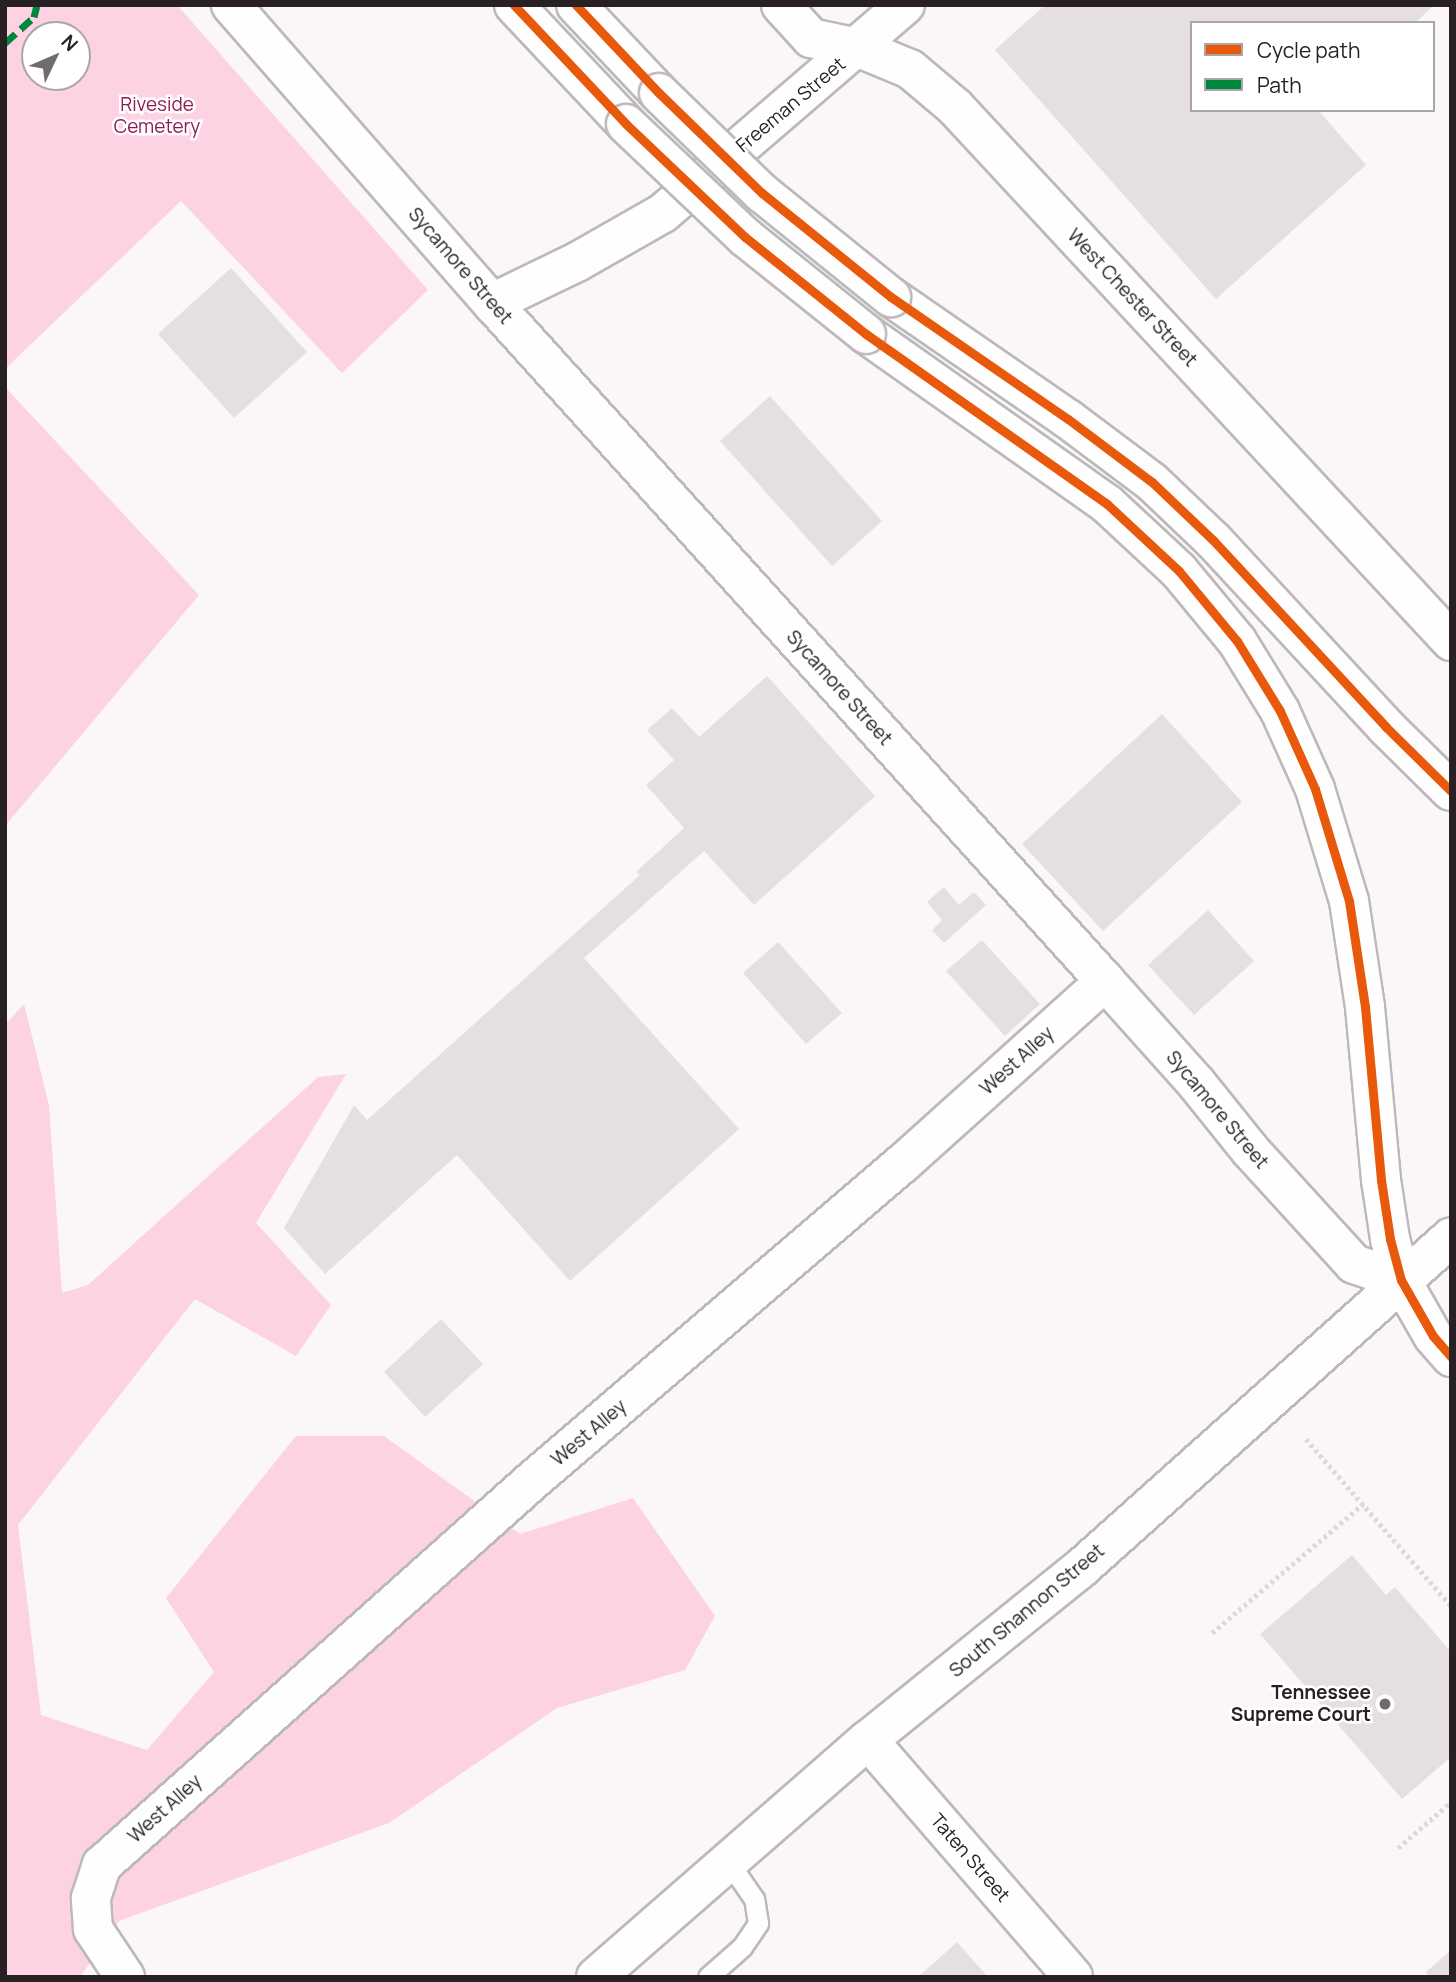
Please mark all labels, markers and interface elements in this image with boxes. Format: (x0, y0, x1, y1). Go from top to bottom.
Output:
north arrow (21, 21, 91, 91)
legend (1190, 21, 1435, 112)
text: N (56, 29, 84, 57)
text: Cycle path (1257, 36, 1360, 64)
street label: Freeman Street (732, 53, 850, 157)
text: Path (1257, 71, 1302, 99)
park label: Riveside Cemetery (114, 94, 200, 138)
street label: Sycamore Street (403, 203, 517, 329)
street label: West Chester Street (1062, 224, 1202, 372)
street label: Sycamore Street (781, 626, 897, 750)
street label: West Alley (976, 1022, 1058, 1100)
street label: Sycamore Street (1161, 1046, 1273, 1174)
street label: West Alley (547, 1395, 631, 1471)
street label: South Shannon Street (945, 1540, 1109, 1682)
place label: Tennessee Supreme Court (1231, 1682, 1371, 1726)
marker: Tennessee Supreme Court (1377, 1696, 1393, 1712)
street label: West Alley (124, 1770, 206, 1848)
street label: Taten Street (925, 1809, 1015, 1907)

